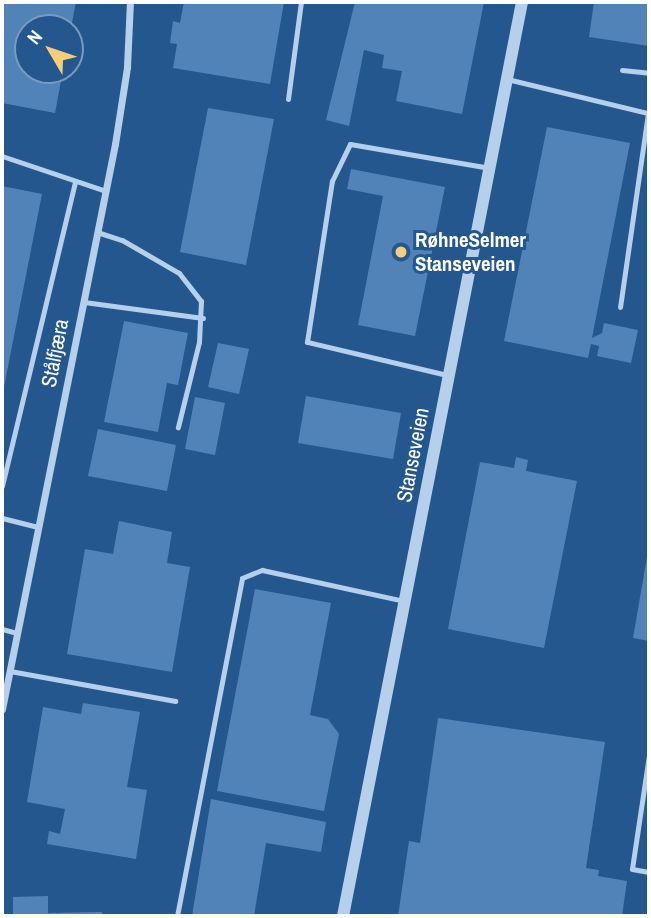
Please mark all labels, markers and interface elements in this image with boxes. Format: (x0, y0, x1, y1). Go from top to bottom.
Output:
north arrow (14, 14, 84, 84)
text: N (21, 24, 48, 50)
place label: RøhneSelmer Stanseveien (415, 227, 526, 277)
marker: RøhneSelmer Stanseveien (393, 244, 409, 260)
street label: Stålfjæra (36, 317, 74, 389)
street label: Stanseveien (391, 406, 435, 504)

